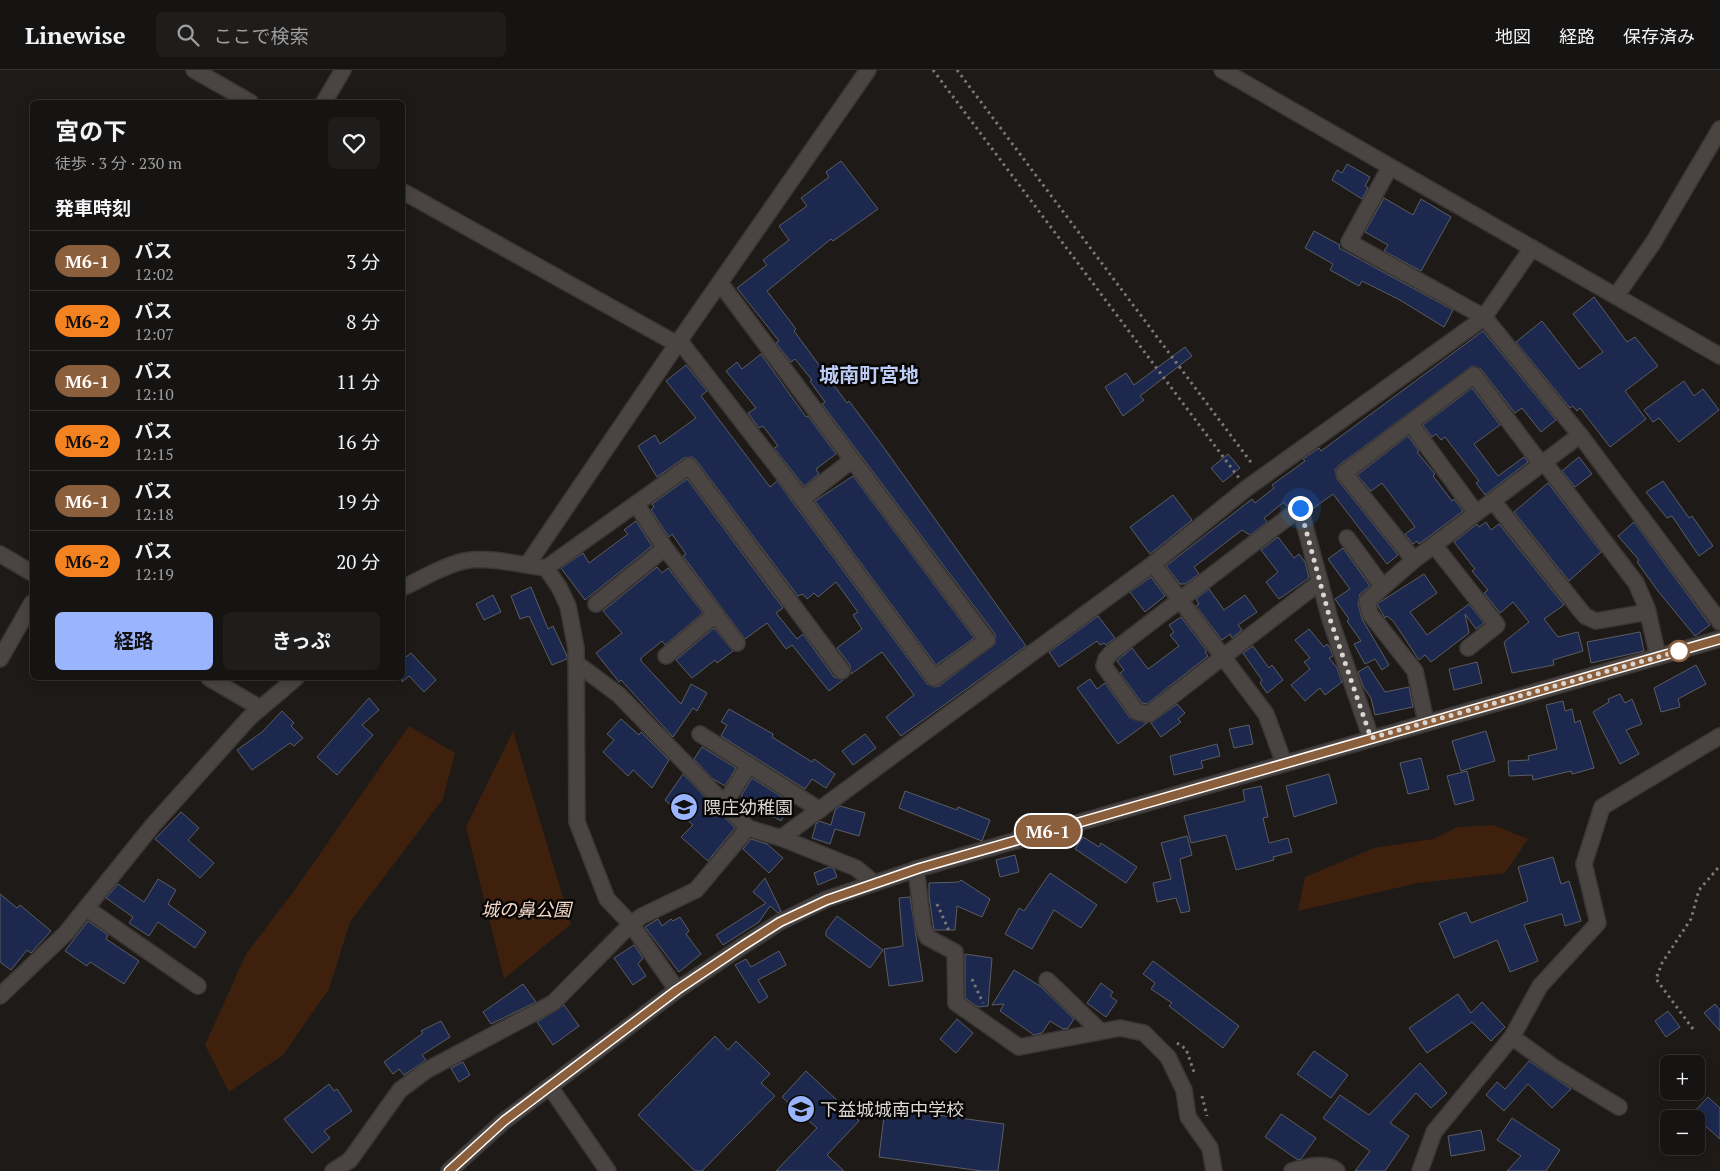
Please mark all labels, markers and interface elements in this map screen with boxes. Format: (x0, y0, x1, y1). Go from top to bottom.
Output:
search box (156, 12, 506, 57)
text: Linewise (25, 19, 126, 51)
icon: search (174, 21, 202, 49)
text: ここで検索 (214, 23, 309, 48)
text: 地図 (1495, 24, 1531, 48)
text: 経路 (1559, 24, 1595, 48)
text: 保存済み (1623, 24, 1695, 48)
text: 宮の下 (55, 115, 127, 147)
button: heart (328, 117, 380, 169)
text: 徒歩 · 3 分 · 230 m (55, 152, 182, 174)
text: 発車時刻 (55, 195, 131, 220)
text: バス (135, 238, 173, 263)
text: M6-1 (65, 249, 110, 273)
text: 3 分 (346, 249, 380, 274)
text: 12:02 (135, 263, 174, 285)
text: バス (135, 298, 173, 323)
text: M6-2 (65, 309, 110, 333)
text: 8 分 (346, 309, 380, 334)
text: 12:07 (135, 323, 174, 345)
text: バス (135, 358, 173, 383)
district label: 城南町宮地 (819, 361, 919, 388)
text: M6-1 (65, 369, 110, 393)
text: 11 分 (336, 369, 380, 394)
text: 12:10 (135, 383, 174, 405)
text: バス (135, 418, 173, 443)
text: M6-2 (65, 429, 110, 453)
text: 16 分 (336, 429, 380, 454)
text: 12:15 (135, 443, 174, 465)
text: バス (135, 478, 173, 503)
text: M6-1 (65, 489, 110, 513)
text: 19 分 (336, 489, 380, 514)
your location (1288, 496, 1313, 521)
text: 12:18 (135, 503, 174, 525)
text: バス (135, 538, 173, 563)
text: M6-2 (65, 549, 110, 573)
text: 20 分 (336, 549, 380, 574)
text: 12:19 (135, 563, 174, 585)
button: 経路 (55, 612, 213, 670)
button: きっぷ (223, 612, 380, 670)
unlabelled marker (1668, 640, 1690, 662)
school or university icon: 隈庄幼稚園 (669, 792, 699, 822)
place label: 隈庄幼稚園 (703, 795, 793, 819)
line badge: M6-1 (1013, 815, 1083, 847)
text: M6-1 (1026, 819, 1070, 843)
park label: 城の鼻公園 (481, 897, 574, 921)
map controls (1660, 1055, 1705, 1155)
button: + (1660, 1055, 1705, 1100)
school or university icon: 下益城城南中学校 (786, 1094, 816, 1124)
place label: 下益城城南中学校 (820, 1097, 964, 1121)
button: − (1660, 1110, 1705, 1155)

